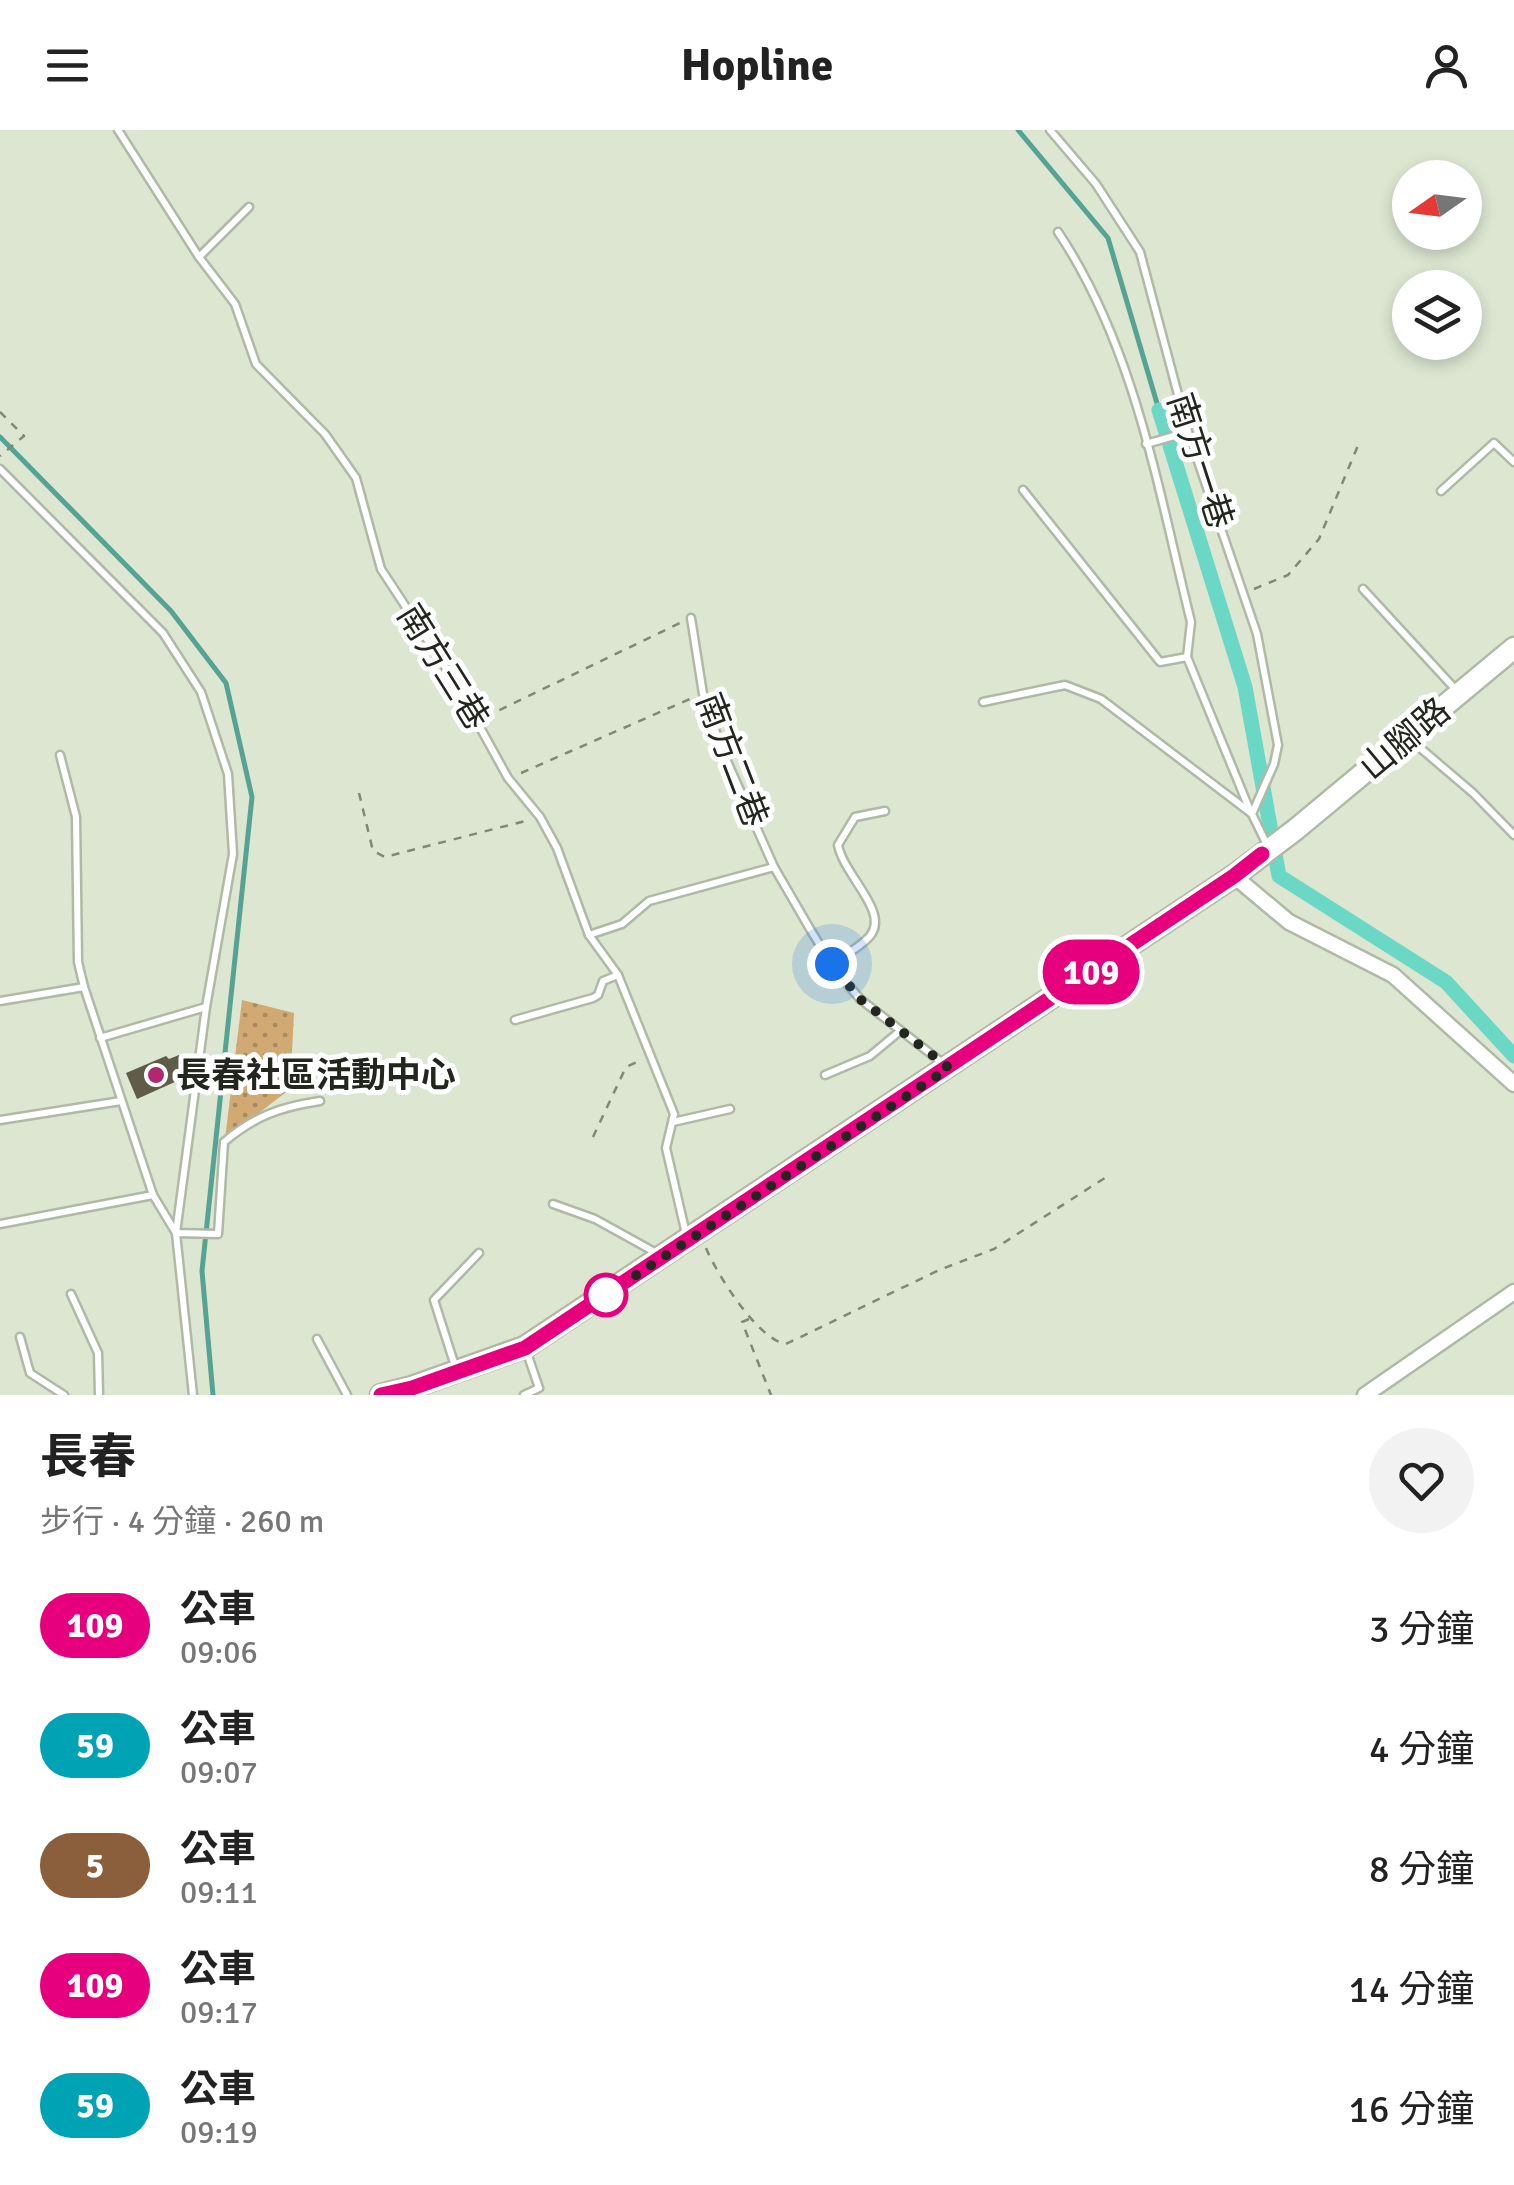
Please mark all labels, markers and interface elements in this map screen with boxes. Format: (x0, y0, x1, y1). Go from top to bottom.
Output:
icon: menu (40, 38, 95, 93)
text: Hopline (681, 38, 833, 93)
icon: person (1419, 38, 1474, 93)
north arrow (1392, 160, 1482, 250)
map controls (1392, 160, 1482, 360)
button: layers (1392, 270, 1482, 360)
street label: 南方一巷 (1158, 388, 1242, 534)
street label: 南方三巷 (388, 596, 498, 738)
street label: 南方二巷 (687, 687, 777, 833)
street label: 山腳路 (1351, 689, 1459, 789)
your location (807, 939, 857, 989)
line badge: 109 (1034, 940, 1148, 1004)
text: 109 (1063, 951, 1119, 994)
place label: 長春社區活動中心 (176, 1054, 456, 1097)
marker: 長春社區活動中心 (145, 1064, 167, 1086)
unlabelled marker (585, 1274, 627, 1316)
text: 長春 (40, 1428, 136, 1487)
button: heart (1369, 1428, 1474, 1533)
text: 步行 · 4 分鐘 · 260 m (40, 1502, 324, 1541)
text: 公車 (180, 1586, 256, 1633)
text: 109 (67, 1604, 123, 1647)
text: 3 分鐘 (1369, 1606, 1474, 1653)
text: 09:06 (180, 1633, 258, 1672)
text: 公車 (180, 1706, 256, 1753)
text: 59 (76, 1724, 114, 1767)
text: 4 分鐘 (1369, 1726, 1474, 1773)
text: 09:07 (180, 1753, 258, 1792)
text: 公車 (180, 1826, 256, 1873)
text: 5 (86, 1844, 104, 1887)
text: 8 分鐘 (1369, 1846, 1474, 1893)
text: 09:11 (180, 1873, 258, 1912)
text: 公車 (180, 1946, 256, 1993)
text: 109 (67, 1964, 123, 2007)
text: 14 分鐘 (1349, 1966, 1474, 2013)
text: 09:17 (180, 1993, 258, 2032)
text: 公車 (180, 2066, 256, 2113)
text: 59 (76, 2084, 114, 2127)
text: 16 分鐘 (1349, 2086, 1474, 2133)
text: 09:19 (180, 2113, 258, 2152)

